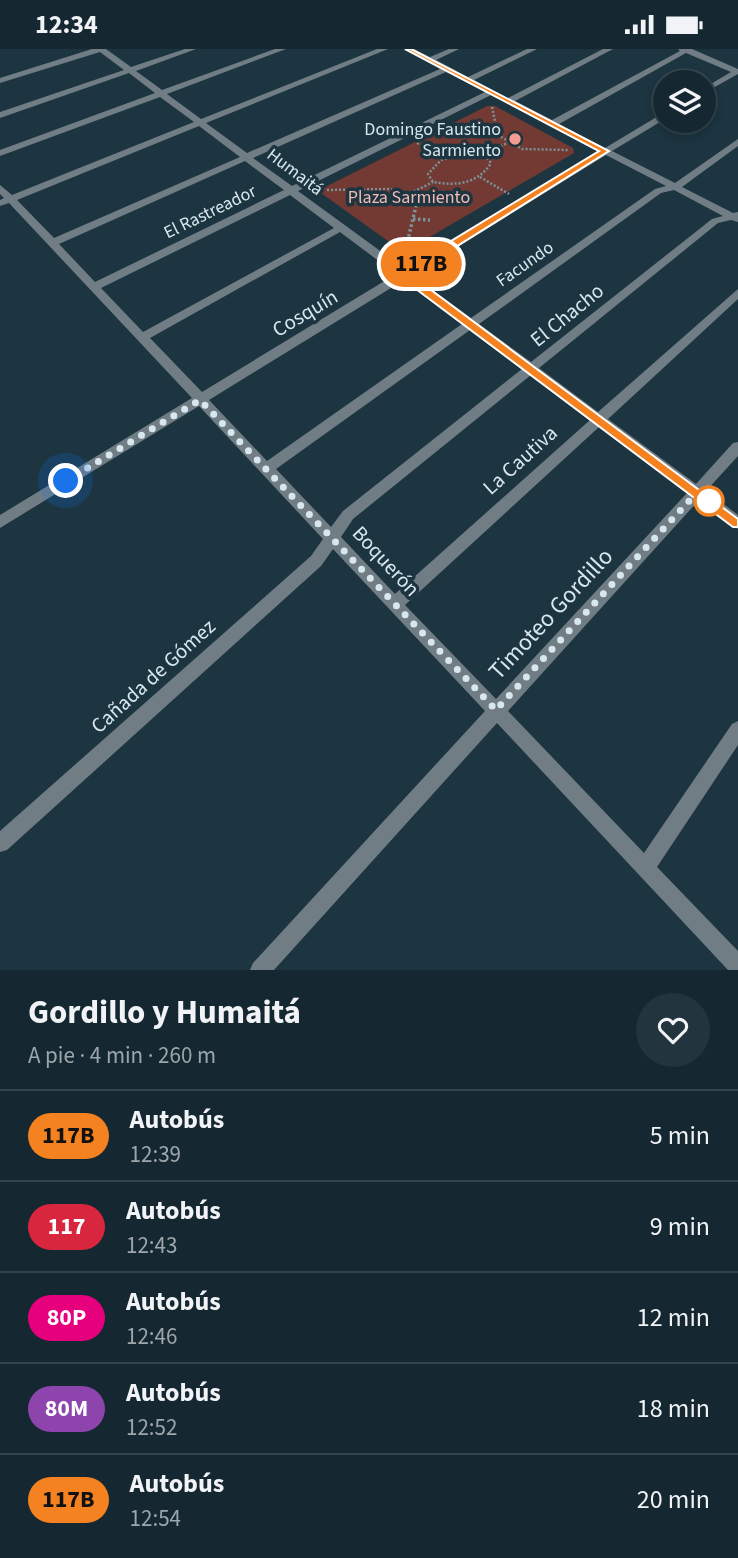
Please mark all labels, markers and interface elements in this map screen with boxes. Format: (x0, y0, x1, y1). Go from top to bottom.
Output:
text: 12:34 (35, 6, 98, 43)
map controls (653, 70, 716, 133)
button: layers (653, 70, 716, 133)
place label: Domingo Faustino Sarmiento (364, 117, 501, 163)
marker: Domingo Faustino Sarmiento (507, 131, 523, 147)
street label: Humaitá (262, 143, 328, 201)
street label: El Rastreador (160, 179, 261, 245)
park label: Plaza Sarmiento (348, 185, 470, 210)
street label: Facundo (491, 235, 559, 293)
line badge: 117B (372, 241, 470, 287)
text: 117B (395, 246, 447, 281)
street label: El Chacho (524, 276, 610, 354)
street label: Cosquín (266, 282, 344, 344)
street label: La Cautiva (476, 418, 564, 502)
your location (48, 463, 83, 498)
unlabelled marker (694, 486, 724, 516)
street label: Boquerón (345, 519, 427, 603)
street label: Timoteo Gordillo (481, 540, 621, 688)
street label: Cañada de Gómez (84, 612, 222, 740)
text: Gordillo y Humaitá (28, 989, 301, 1036)
button: heart (636, 993, 710, 1067)
text: A pie · 4 min · 260 m (28, 1039, 216, 1072)
text: Autobús (130, 1101, 224, 1138)
text: 5 min (650, 1117, 710, 1154)
text: 117B (42, 1118, 95, 1153)
text: 12:39 (130, 1138, 181, 1171)
text: Autobús (126, 1192, 221, 1229)
text: 9 min (650, 1208, 710, 1245)
text: 117 (47, 1209, 86, 1244)
text: 12:43 (126, 1229, 177, 1262)
text: Autobús (126, 1283, 221, 1320)
text: 12 min (637, 1299, 710, 1336)
text: 80P (47, 1300, 86, 1335)
text: 12:46 (126, 1320, 177, 1353)
text: Autobús (126, 1374, 221, 1411)
text: 18 min (637, 1390, 710, 1427)
text: 80M (45, 1391, 88, 1426)
text: 12:52 (126, 1411, 177, 1444)
text: Autobús (130, 1465, 224, 1502)
text: 20 min (637, 1481, 710, 1518)
text: 117B (42, 1482, 95, 1517)
text: 12:54 (130, 1502, 181, 1535)

